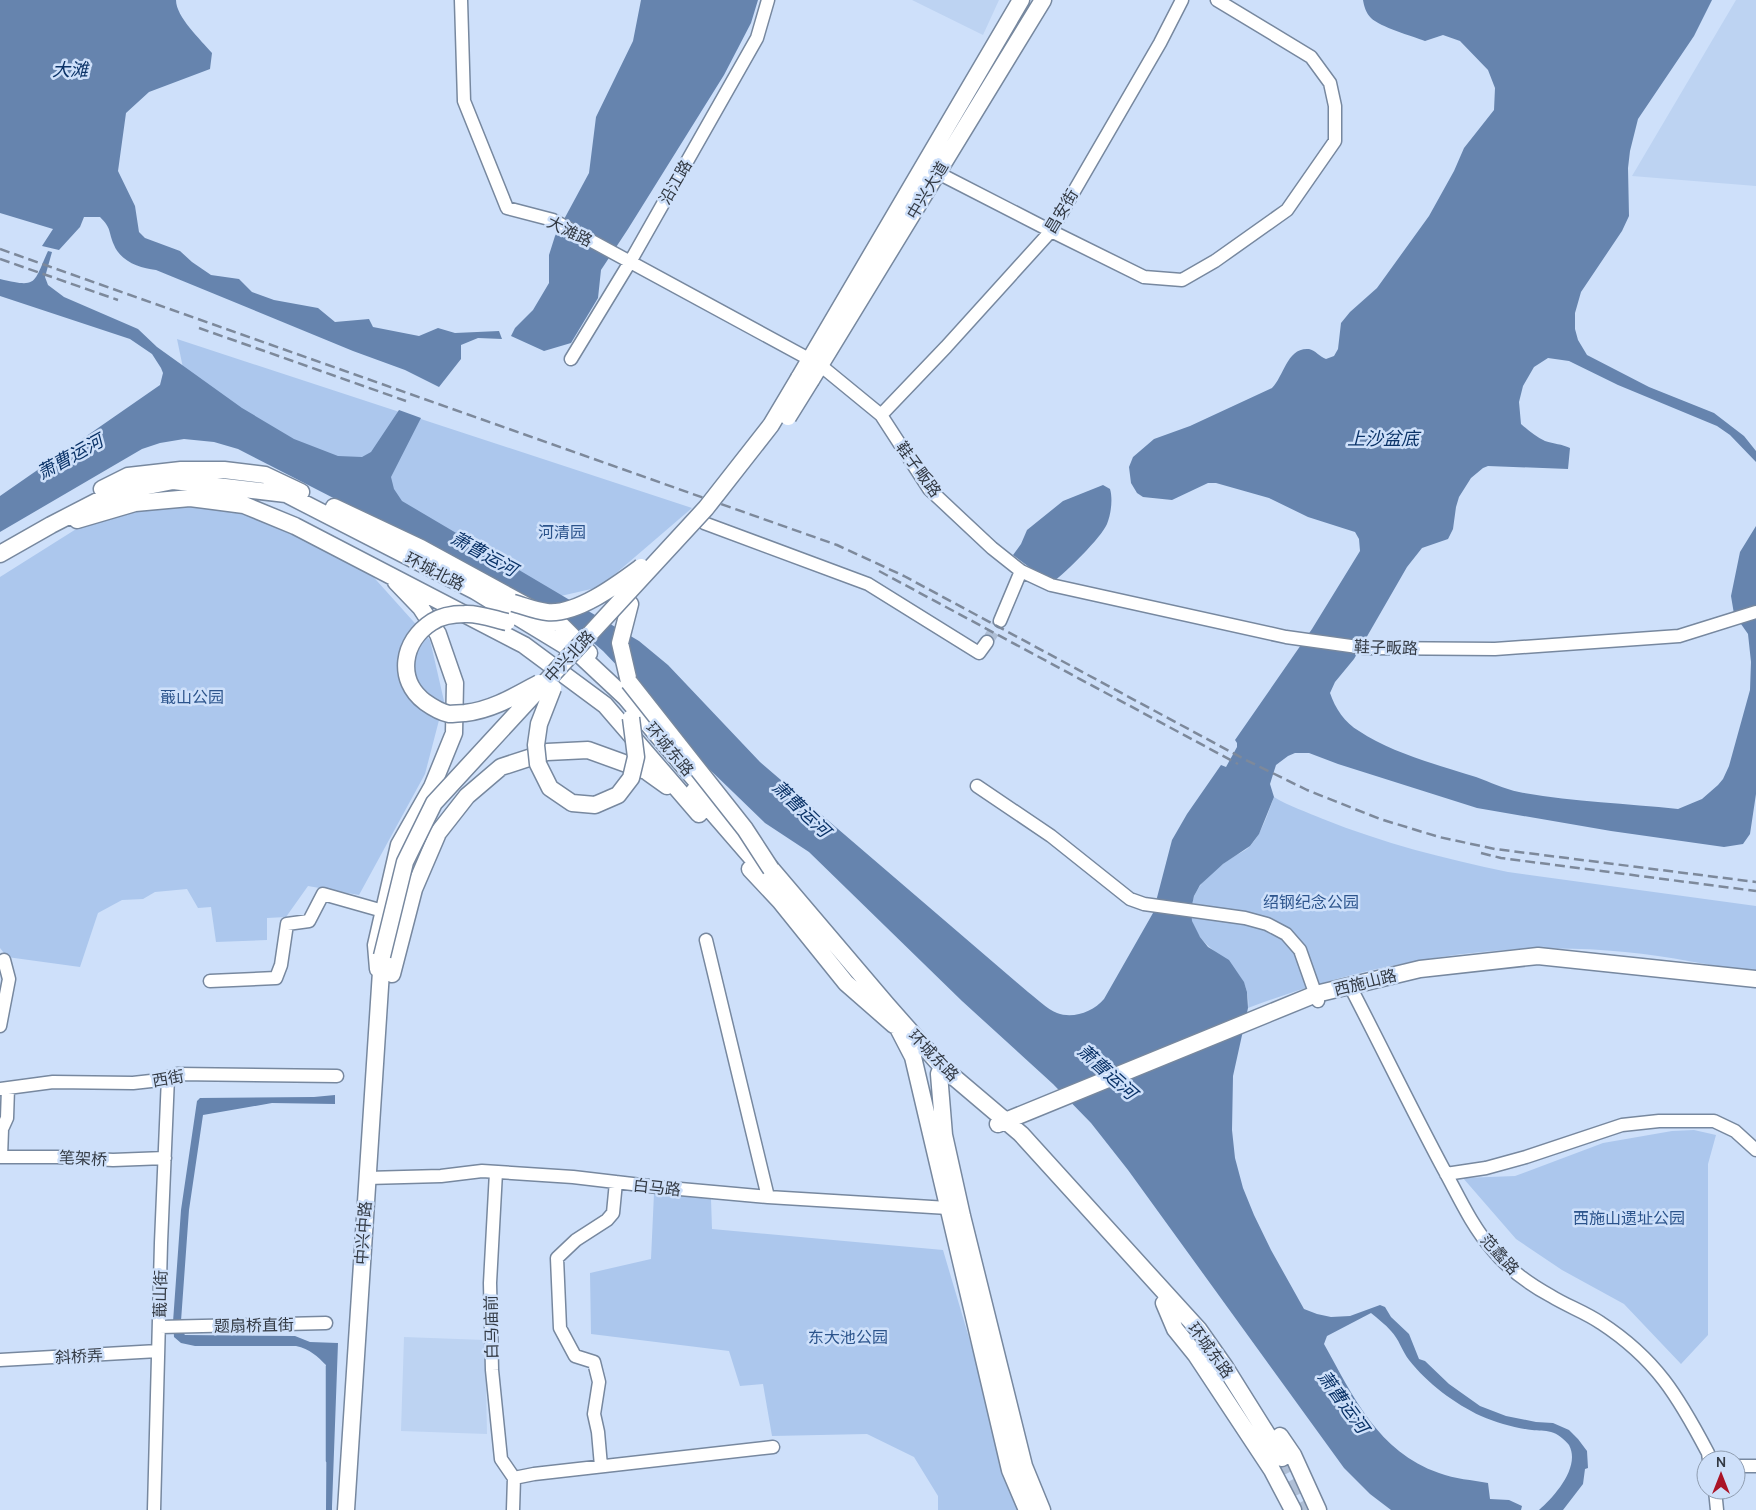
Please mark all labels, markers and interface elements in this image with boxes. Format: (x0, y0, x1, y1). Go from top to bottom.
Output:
water label: 大滩 (52, 57, 90, 81)
street label: 沿江路 (653, 156, 697, 208)
street label: 中兴大道 (901, 157, 953, 223)
street label: 昌安街 (1039, 185, 1083, 237)
street label: 大滩路 (544, 211, 596, 251)
water label: 上沙盆底 (1347, 426, 1422, 450)
water label: 萧曹运河 (32, 427, 109, 484)
street label: 鞋子畈路 (891, 437, 947, 501)
park label: 河清园 (538, 521, 586, 543)
water label: 萧曹运河 (447, 525, 524, 583)
street label: 环城北路 (401, 547, 469, 595)
street label: 中兴北路 (539, 625, 599, 687)
street label: 鞋子畈路 (1354, 635, 1418, 659)
park label: 蕺山公园 (160, 686, 224, 708)
street label: 环城东路 (641, 717, 699, 781)
water label: 萧曹运河 (767, 775, 838, 844)
park label: 绍钢纪念公园 (1263, 891, 1359, 913)
street label: 西施山路 (1331, 964, 1399, 1000)
street label: 环城东路 (904, 1024, 964, 1086)
water label: 萧曹运河 (1073, 1038, 1145, 1106)
street label: 西街 (150, 1064, 186, 1092)
street label: 笔架桥 (58, 1146, 108, 1170)
street label: 白马路 (632, 1174, 682, 1200)
street label: 中兴中路 (350, 1200, 376, 1266)
park label: 西施山遗址公园 (1573, 1207, 1685, 1229)
street label: 范蠡路 (1476, 1229, 1524, 1279)
street label: 蕺山街 (149, 1270, 171, 1318)
street label: 白马庙前 (479, 1295, 503, 1359)
street label: 题扇桥直街 (214, 1313, 294, 1337)
street label: 环城东路 (1183, 1318, 1239, 1382)
park label: 东大池公园 (808, 1326, 888, 1348)
street label: 斜桥弄 (54, 1344, 104, 1368)
water label: 萧曹运河 (1313, 1365, 1376, 1440)
north arrow (1696, 1450, 1746, 1500)
text: N (1716, 1452, 1726, 1471)

